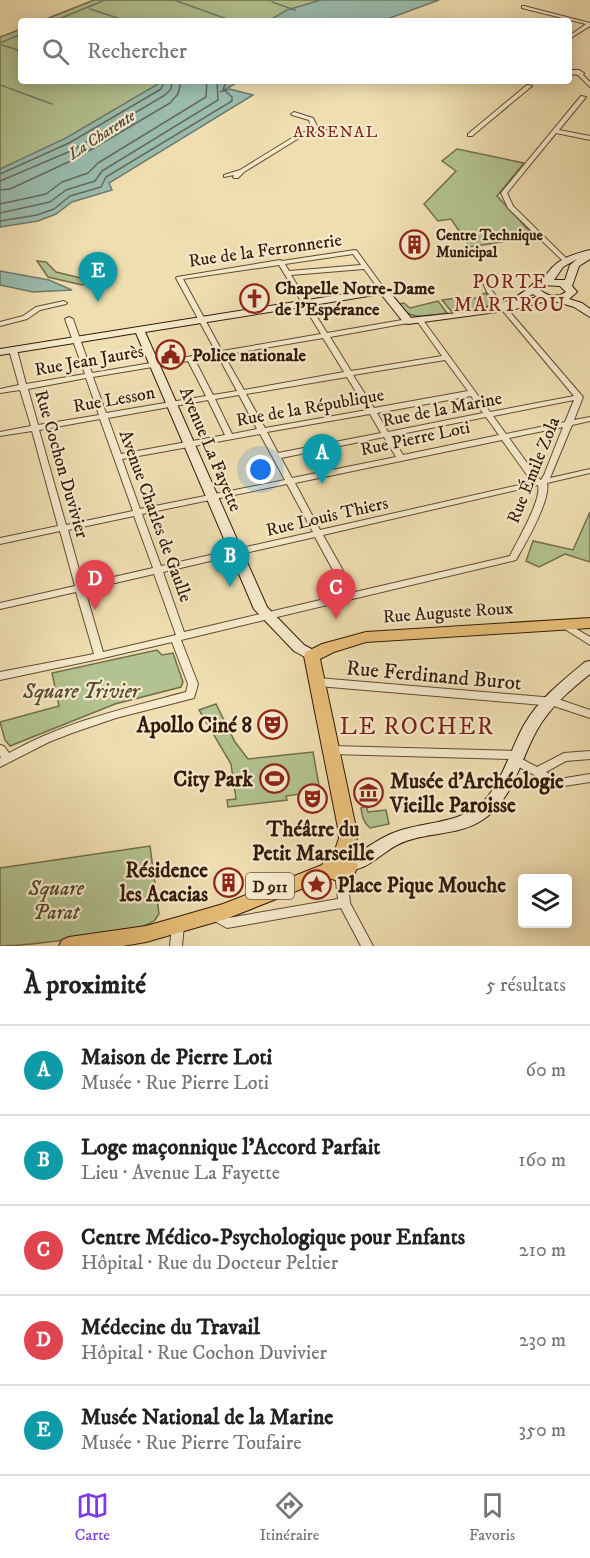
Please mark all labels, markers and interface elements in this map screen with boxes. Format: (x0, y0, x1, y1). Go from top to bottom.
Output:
search box (18, 18, 572, 84)
icon: search (39, 35, 72, 68)
text: Rechercher (87, 38, 187, 65)
water label: La Charente (64, 106, 139, 164)
district label: ARSENAL (293, 122, 379, 142)
place label: Centre Technique Municipal (436, 226, 544, 262)
building icon: Centre Technique Municipal (399, 228, 431, 260)
street label: Rue de la Ferronnerie (187, 229, 343, 273)
pin: E (78, 252, 118, 302)
district label: PORTE MARTROU (454, 270, 566, 318)
place label: Chapelle Notre-Dame de l’Espérance (275, 278, 436, 321)
church icon: Chapelle Notre-Dame de l’Espérance (238, 282, 270, 314)
public building icon: Police nationale (155, 339, 187, 371)
street label: Rue Jean Jaurès (33, 341, 145, 381)
place label: Police nationale (192, 345, 307, 367)
street label: Rue Lesson (72, 382, 157, 418)
street label: Avenue La Fayette (174, 384, 246, 515)
street label: Rue de la République (235, 384, 386, 432)
street label: Rue Cochon Duvivier (29, 388, 93, 541)
street label: Rue de la Marine (380, 388, 504, 432)
street label: Rue Émile Zola (503, 414, 565, 527)
street label: Rue Pierre Loti (358, 417, 472, 461)
street label: Avenue Charles de Gaulle (114, 427, 196, 605)
pin: A (302, 434, 342, 484)
your location (246, 455, 275, 484)
street label: Rue Louis Thiers (264, 492, 390, 542)
pin: B (210, 538, 250, 587)
pin: D (76, 560, 115, 610)
pin: C (316, 570, 356, 619)
street label: Rue Auguste Roux (382, 597, 514, 629)
street label: Rue Ferdinand Burot (345, 655, 523, 697)
park label: Square Trivier (22, 679, 141, 706)
theatre icon: Apollo Ciné 8 (257, 709, 289, 741)
district label: LE ROCHER (340, 712, 494, 742)
place label: Apollo Ciné 8 (136, 713, 252, 739)
sports icon: City Park (258, 763, 290, 795)
place label: City Park (173, 767, 254, 793)
place label: Musée d'Archéologie Vieille Paroisse (389, 769, 564, 819)
museum icon: Musée d'Archéologie Vieille Paroisse (353, 777, 385, 809)
theatre icon: Théâtre du Petit Marseille (297, 782, 329, 814)
place label: Théâtre du Petit Marseille (252, 817, 374, 867)
place label: Résidence les Acacias (119, 858, 208, 908)
building icon: Résidence les Acacias (213, 866, 245, 898)
place icon: Place Pique Mouche (300, 869, 332, 901)
road number: D 911 (246, 873, 294, 899)
place label: Place Pique Mouche (337, 873, 506, 899)
map controls (518, 874, 572, 928)
button: layers (518, 874, 572, 928)
park label: Square Parat (27, 876, 85, 926)
text: À proximité (24, 969, 146, 1002)
text: 5 résultats (486, 973, 566, 998)
text: Maison de Pierre Loti (81, 1044, 272, 1071)
text: A (37, 1058, 50, 1083)
text: 60 m (526, 1058, 566, 1083)
text: Musée · Rue Pierre Loti (81, 1071, 269, 1096)
text: Loge maçonnique l'Accord Parfait (81, 1134, 380, 1161)
text: B (37, 1148, 50, 1173)
text: 160 m (518, 1148, 566, 1173)
text: Lieu · Avenue La Fayette (81, 1161, 280, 1186)
text: Centre Médico-Psychologique pour Enfants (81, 1224, 465, 1251)
text: C (37, 1238, 50, 1263)
text: 210 m (519, 1238, 566, 1263)
text: Hôpital · Rue du Docteur Peltier (81, 1251, 338, 1276)
text: Médecine du Travail (81, 1314, 260, 1341)
text: D (36, 1328, 51, 1353)
text: 230 m (519, 1328, 566, 1353)
text: Hôpital · Rue Cochon Duvivier (81, 1341, 327, 1366)
text: Musée National de la Marine (81, 1404, 333, 1431)
text: E (36, 1418, 51, 1443)
text: 350 m (519, 1418, 566, 1443)
text: Musée · Rue Pierre Toufaire (81, 1431, 301, 1456)
tab: Carte (75, 1489, 110, 1545)
tab: Itinéraire (259, 1489, 319, 1545)
tab: Favoris (469, 1489, 515, 1545)

